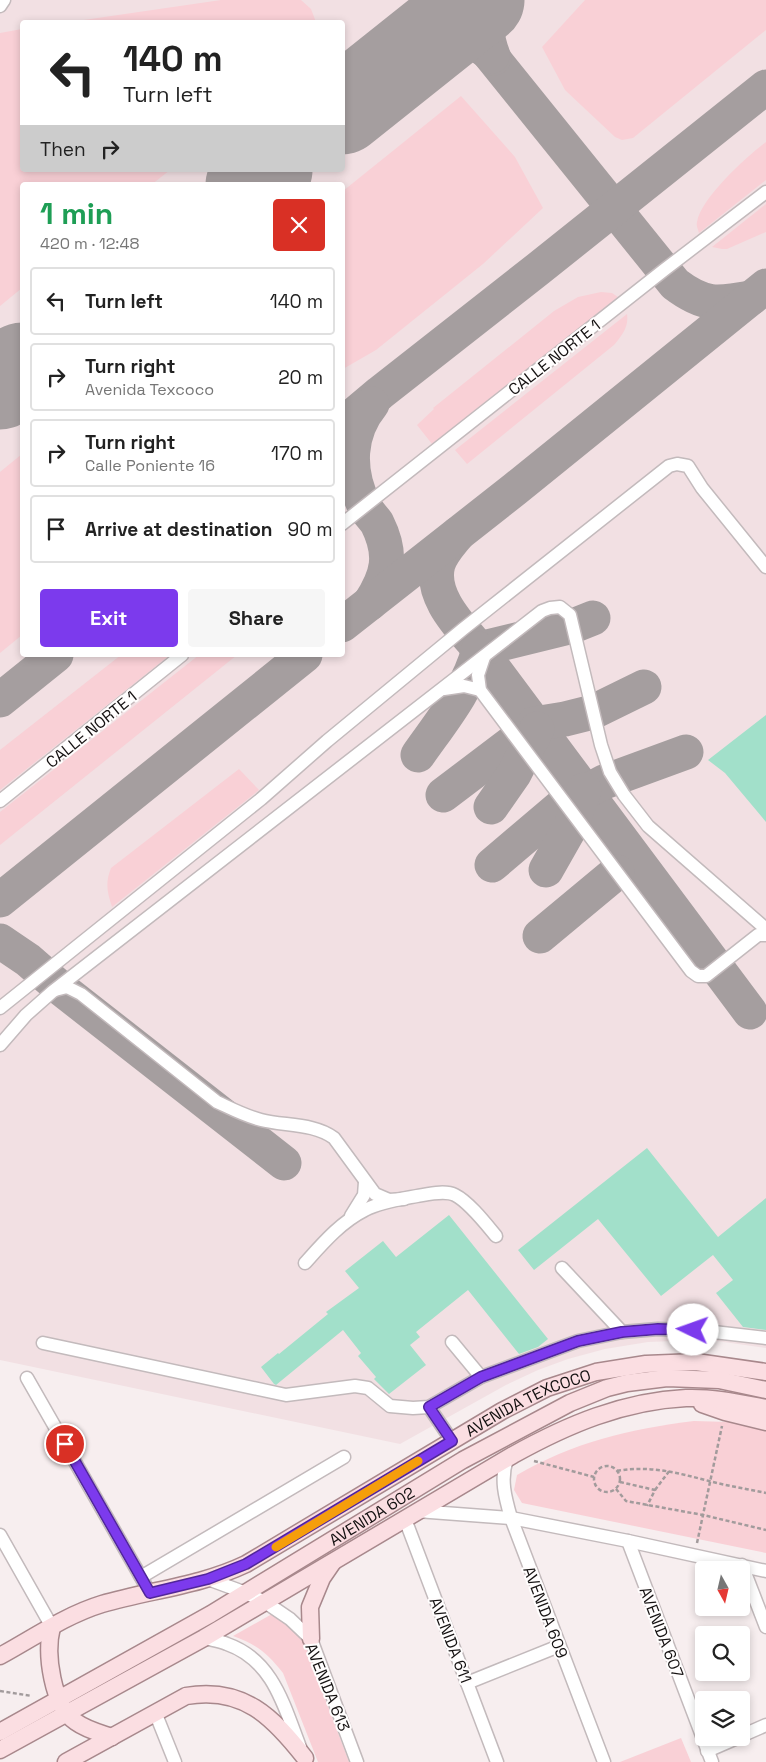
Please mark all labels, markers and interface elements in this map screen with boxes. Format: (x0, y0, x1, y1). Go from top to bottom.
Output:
text: 140 m (123, 37, 223, 81)
icon: left (40, 40, 105, 105)
text: Turn left (123, 80, 213, 108)
icon: right (96, 135, 124, 163)
text: Then (40, 137, 86, 162)
text: 1 min (40, 194, 113, 233)
button: close (273, 199, 325, 251)
text: 420 m · 12:48 (40, 233, 139, 254)
icon: left (42, 287, 70, 315)
text: Turn left (85, 289, 163, 314)
text: 140 m (270, 289, 323, 314)
street label: CALLE NORTE 1 (504, 315, 605, 400)
text: Turn right (85, 354, 175, 379)
icon: right (42, 363, 70, 391)
text: 20 m (278, 365, 323, 390)
text: Avenida Texcoco (85, 379, 214, 400)
text: Turn right (85, 430, 175, 455)
icon: right (42, 439, 70, 467)
text: 170 m (271, 441, 323, 466)
text: Calle Poniente 16 (85, 455, 215, 476)
icon: arrive (42, 515, 70, 543)
text: Arrive at destination (85, 517, 273, 542)
text: 90 m (288, 517, 333, 542)
button: Exit (40, 589, 178, 647)
button: Share (188, 589, 325, 647)
street label: CALLE NORTE 1 (41, 686, 141, 773)
position arrow (666, 1303, 718, 1355)
street label: AVENIDA TEXCOCO (461, 1364, 593, 1442)
pin (44, 1423, 86, 1465)
icon: arrive (51, 1430, 79, 1458)
street label: AVENIDA 602 (325, 1482, 419, 1550)
north arrow (695, 1561, 750, 1616)
map controls (695, 1561, 750, 1746)
street label: AVENIDA 609 (518, 1563, 573, 1661)
street label: AVENIDA 607 (635, 1584, 689, 1681)
street label: AVENIDA 611 (425, 1594, 477, 1686)
button: search (695, 1626, 750, 1681)
street label: AVENIDA 613 (300, 1640, 355, 1734)
button: layers (695, 1691, 750, 1746)

